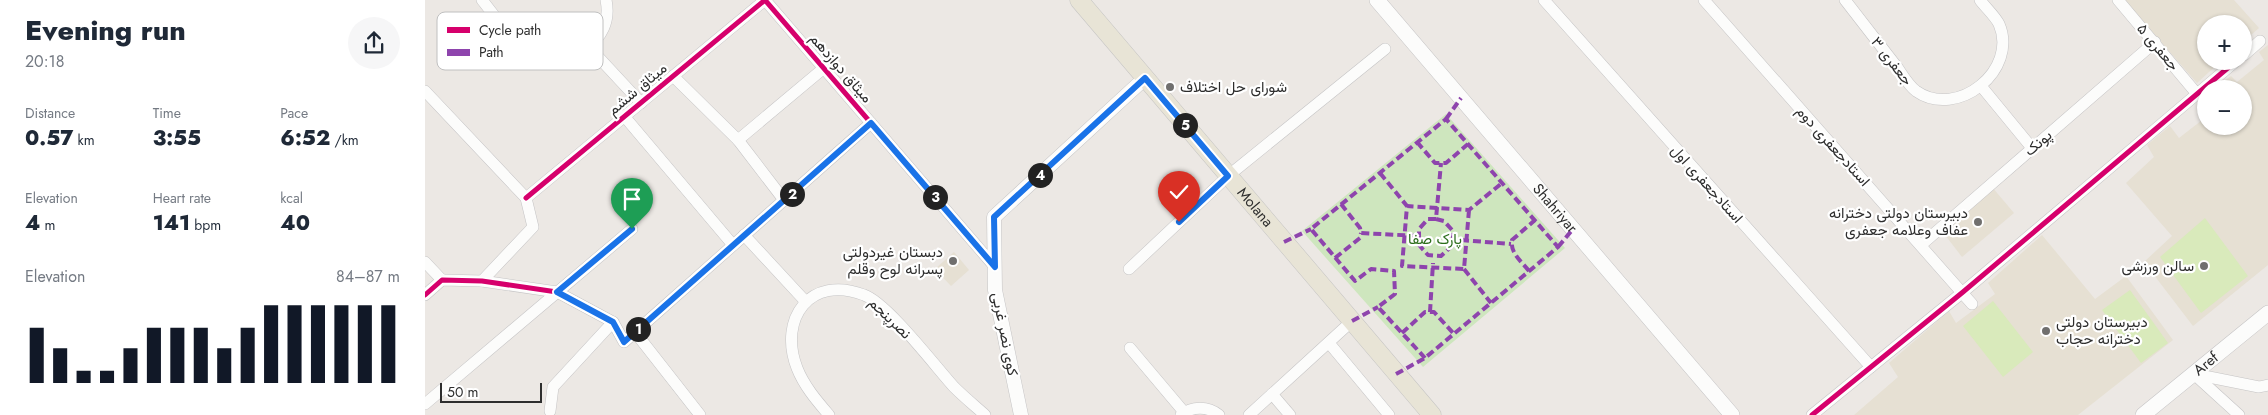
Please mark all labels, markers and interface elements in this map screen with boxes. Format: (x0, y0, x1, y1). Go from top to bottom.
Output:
text: Evening run (25, 10, 186, 51)
legend (437, 12, 603, 70)
map controls (2197, 15, 2252, 135)
button: + (2197, 15, 2252, 70)
button: share (348, 17, 400, 69)
street label: جعفری ۵ (2132, 19, 2184, 75)
text: Cycle path (479, 20, 541, 40)
street label: میثاق دوازدهم (804, 28, 878, 108)
street label: جعفری ۳ (1866, 32, 1918, 90)
text: Path (479, 42, 504, 62)
text: 20:18 (25, 50, 64, 73)
street label: میثاق ششم (602, 57, 672, 121)
place label: شورای حل اختلاف (1180, 76, 1287, 98)
button: − (2197, 80, 2252, 135)
marker: شورای حل اختلاف (1164, 81, 1176, 93)
street label: استادجعفری دوم (1791, 101, 1875, 191)
text: Distance (25, 103, 75, 123)
text: Time (153, 103, 181, 123)
text: Pace (280, 103, 308, 123)
pin: 5 (1173, 112, 1197, 138)
text: 5 (1181, 115, 1190, 135)
text: 0.57 (25, 123, 73, 153)
text: 3:55 (153, 123, 201, 153)
text: 6:52 (280, 123, 330, 153)
street label: پونک (2019, 125, 2057, 161)
text: km (73, 130, 95, 150)
text: /km (330, 130, 359, 150)
street label: استادجعفری اول (1666, 140, 1748, 228)
pin: 4 (1027, 162, 1053, 188)
text: 4 (1036, 165, 1045, 185)
pin (1158, 171, 1200, 222)
pin (611, 178, 653, 229)
icon: check (1165, 178, 1193, 206)
street label: Shahriyar (1527, 179, 1583, 239)
pin: 2 (779, 182, 805, 206)
street label: Molana (1232, 182, 1279, 232)
text: 2 (788, 184, 797, 204)
pin: 3 (923, 184, 947, 210)
icon: arrive (618, 185, 646, 213)
text: 3 (931, 187, 940, 207)
text: Elevation (25, 188, 78, 208)
text: Heart rate (153, 188, 211, 208)
text: kcal (280, 188, 303, 208)
place label: دبیرستان دولتی دخترانه عفاف وعلامه جعفری (1829, 202, 1968, 241)
text: 4 (25, 208, 40, 238)
text: 141 (153, 208, 190, 238)
text: 40 (280, 208, 310, 238)
text: m (40, 215, 56, 235)
text: bpm (190, 215, 221, 235)
marker: دبیرستان دولتی دخترانه عفاف وعلامه جعفری (1972, 216, 1984, 228)
park label: پارک صفا (1408, 228, 1462, 250)
place label: دبستان غیردولتی پسرانه لوح وقلم (843, 241, 943, 280)
marker: دبستان غیردولتی پسرانه لوح وقلم (947, 255, 959, 267)
place label: سالن ورزشی (2122, 255, 2194, 277)
marker: سالن ورزشی (2198, 260, 2210, 272)
text: Elevation (25, 265, 85, 288)
text: 84–87 m (336, 265, 400, 288)
street label: کوی نصر غربی (986, 290, 1024, 378)
street label: نصرپنجم (863, 292, 917, 344)
place label: دبیرستان دولتی دخترانه حجاب (2056, 311, 2148, 350)
pin: 1 (625, 316, 651, 342)
text: 1 (635, 319, 642, 339)
marker: دبیرستان دولتی دخترانه حجاب (2040, 325, 2052, 337)
street label: Aref (2188, 346, 2224, 381)
scale bar (440, 380, 543, 403)
text: 50 m (447, 382, 478, 402)

